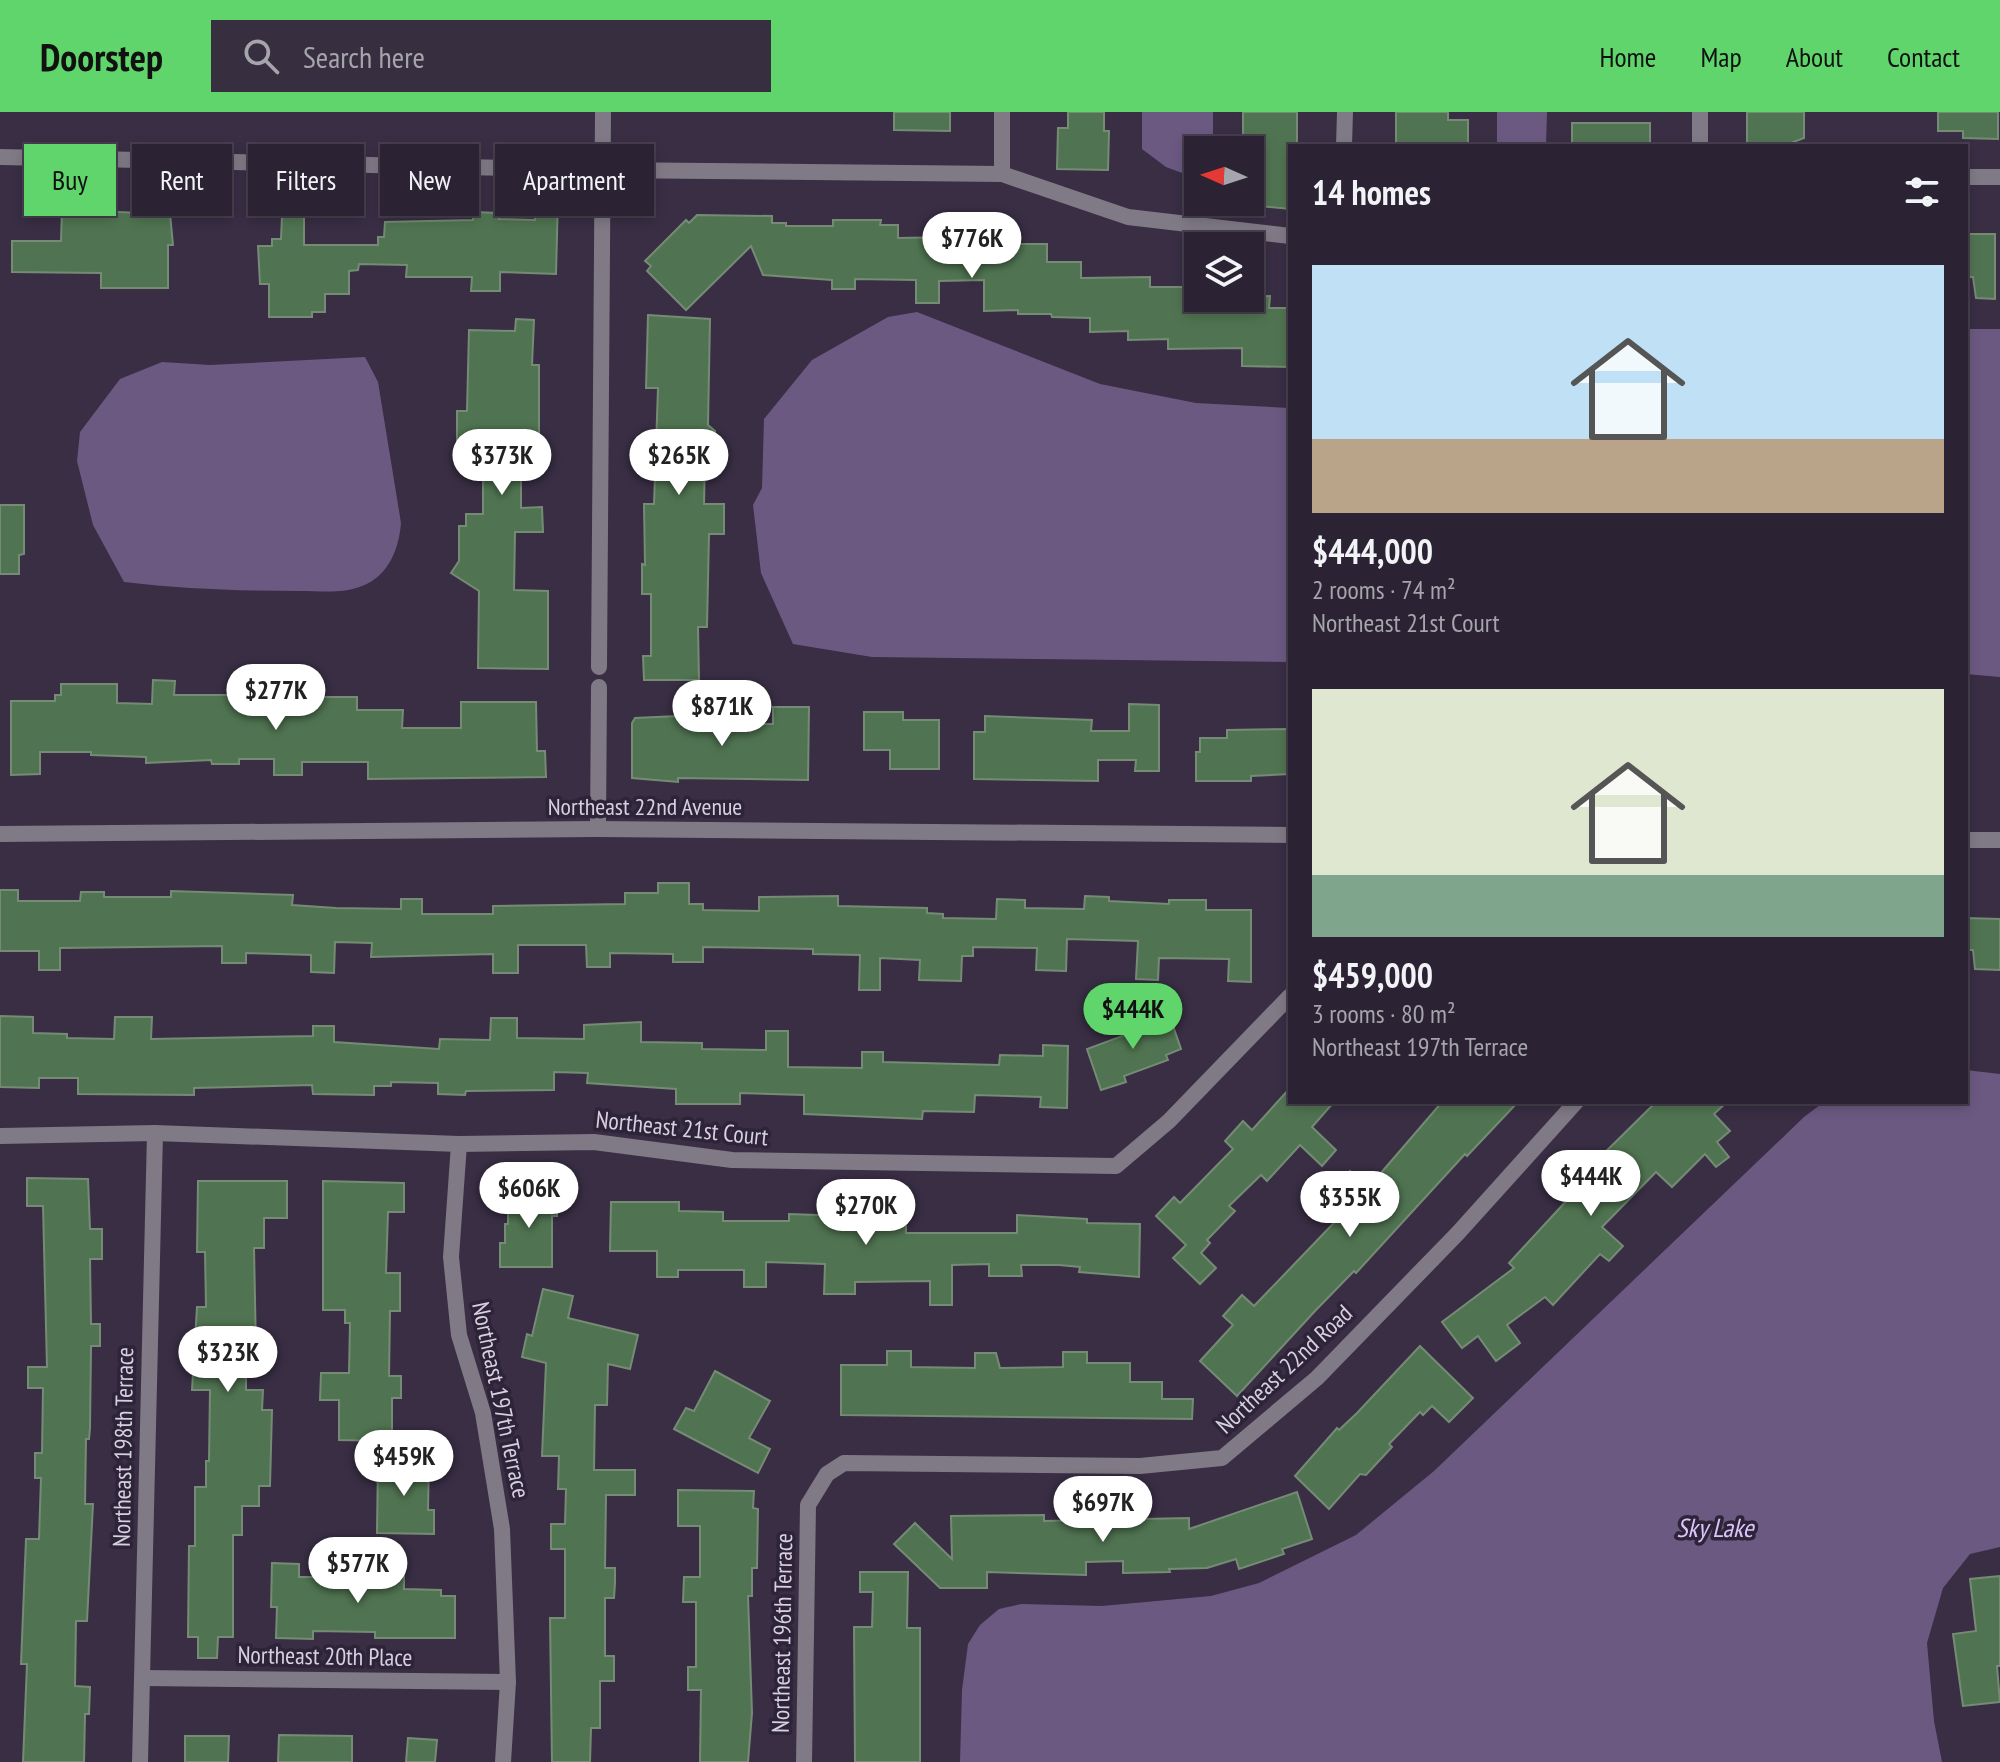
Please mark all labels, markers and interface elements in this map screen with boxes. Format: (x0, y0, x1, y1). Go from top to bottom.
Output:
search box (211, 20, 771, 92)
text: Doorstep (40, 32, 163, 81)
icon: search (239, 34, 283, 78)
text: Search here (303, 37, 425, 76)
text: Home (1600, 38, 1656, 75)
text: Map (1700, 38, 1742, 75)
text: About (1786, 38, 1843, 75)
text: Contact (1887, 38, 1960, 75)
north arrow (1184, 136, 1264, 216)
map controls (1184, 136, 1264, 312)
chip: Buy (24, 144, 116, 216)
chip: Rent (132, 144, 232, 216)
chip: Filters (248, 144, 364, 216)
chip: New (380, 144, 479, 216)
chip: Apartment (495, 144, 654, 216)
text: 14 homes (1312, 170, 1431, 214)
icon: filters (1900, 170, 1944, 214)
pin: $776K (916, 212, 1028, 280)
text: $776K (940, 221, 1004, 254)
button: layers (1184, 232, 1264, 312)
icon: home (1556, 317, 1700, 461)
pin: $373K (446, 429, 558, 497)
pin: $265K (623, 429, 735, 497)
text: $373K (470, 438, 534, 471)
text: $265K (647, 438, 711, 471)
text: $444,000 (1312, 529, 1433, 573)
text: 2 rooms · 74 m² (1312, 573, 1456, 606)
text: Northeast 21st Court (1312, 606, 1500, 639)
pin: $277K (220, 664, 332, 732)
text: $277K (244, 673, 308, 706)
pin: $871K (666, 680, 778, 748)
text: $871K (690, 689, 754, 722)
icon: home (1556, 741, 1700, 885)
street label: Northeast 22nd Avenue (548, 791, 742, 822)
text: $459,000 (1312, 953, 1433, 997)
pin: $444K (1077, 983, 1189, 1051)
text: $444K (1101, 992, 1165, 1025)
text: 3 rooms · 80 m² (1312, 997, 1456, 1030)
text: Northeast 197th Terrace (1312, 1030, 1528, 1063)
street label: Northeast 21st Court (594, 1104, 770, 1153)
pin: $444K (1535, 1150, 1647, 1218)
text: $444K (1559, 1159, 1623, 1192)
pin: $606K (473, 1162, 585, 1230)
text: $606K (497, 1171, 561, 1204)
pin: $355K (1294, 1171, 1406, 1239)
pin: $270K (810, 1179, 922, 1247)
text: $355K (1318, 1180, 1382, 1213)
text: $270K (834, 1188, 898, 1221)
street label: Northeast 22nd Road (1209, 1298, 1359, 1440)
street label: Northeast 197th Terrace (465, 1299, 537, 1501)
pin: $323K (172, 1326, 284, 1394)
text: $323K (196, 1335, 260, 1368)
street label: Northeast 198th Terrace (106, 1347, 140, 1547)
pin: $459K (348, 1430, 460, 1498)
text: $459K (372, 1439, 436, 1472)
pin: $697K (1047, 1476, 1159, 1544)
text: $697K (1071, 1485, 1135, 1518)
water label: Sky Lake (1676, 1511, 1756, 1544)
street label: Northeast 196th Terrace (765, 1533, 799, 1733)
pin: $577K (302, 1537, 414, 1605)
text: $577K (326, 1546, 390, 1579)
street label: Northeast 20th Place (237, 1639, 413, 1673)

